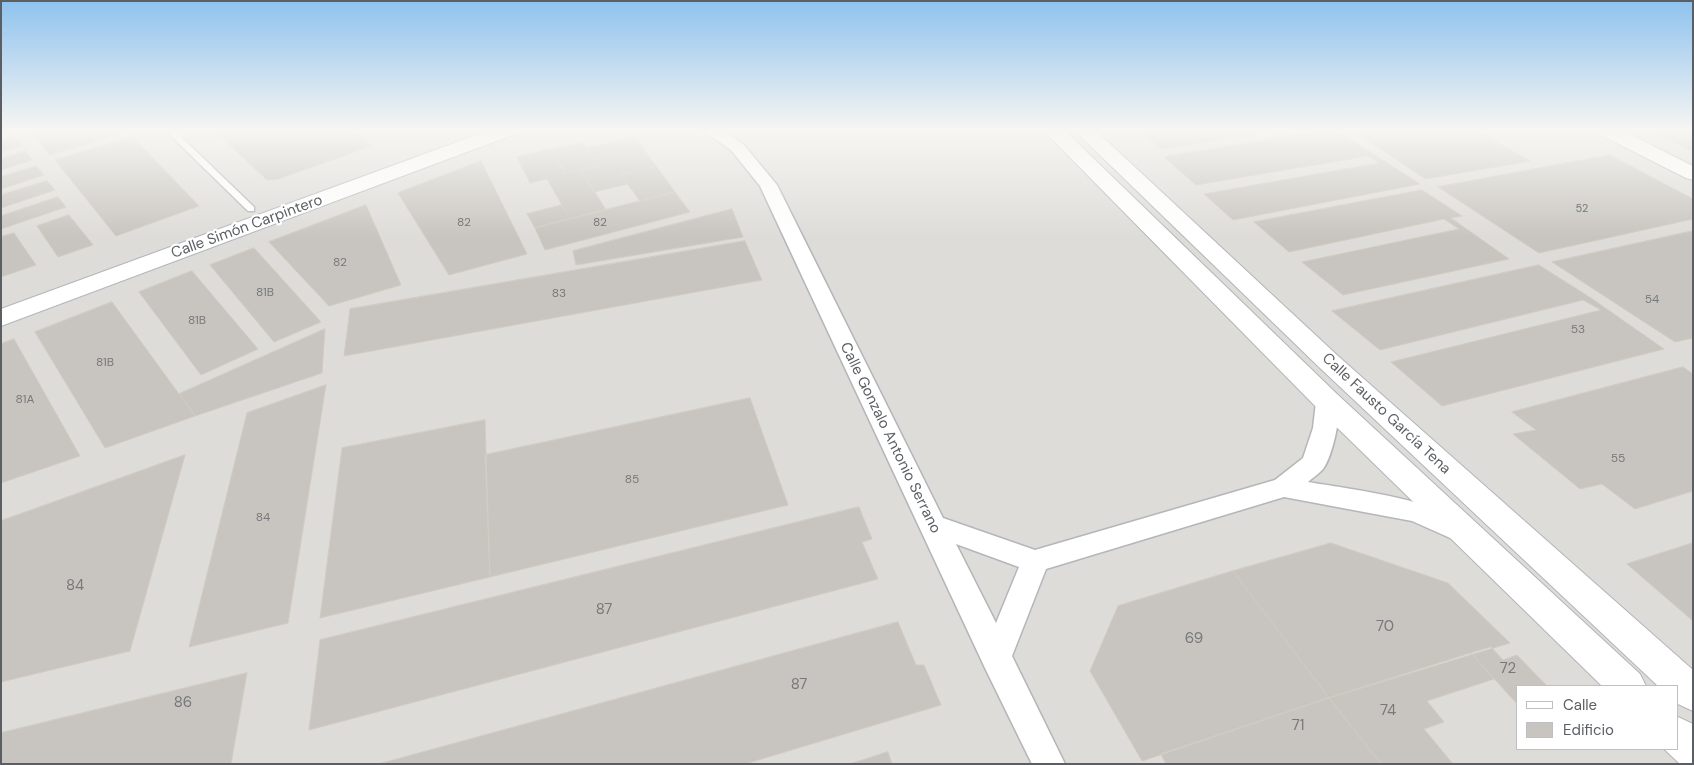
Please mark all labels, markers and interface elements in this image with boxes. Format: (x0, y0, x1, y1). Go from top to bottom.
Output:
street label: Calle Simón Carpintero (169, 191, 325, 263)
house number: 52 (1576, 202, 1588, 216)
house number: 82 (457, 216, 471, 230)
house number: 82 (593, 216, 607, 230)
house number: 82 (333, 256, 347, 270)
house number: 81B (256, 286, 274, 300)
house number: 83 (552, 287, 566, 301)
house number: 54 (1645, 293, 1659, 307)
house number: 81B (188, 314, 206, 328)
house number: 53 (1571, 323, 1585, 337)
street label: Calle Gonzalo Antonio Serrano (836, 339, 944, 537)
street label: Calle Fausto García Tena (1318, 350, 1454, 478)
house number: 81B (96, 356, 114, 370)
house number: 81A (16, 393, 34, 407)
house number: 55 (1611, 452, 1625, 466)
house number: 85 (625, 473, 639, 487)
house number: 84 (256, 511, 270, 525)
house number: 84 (66, 577, 84, 595)
house number: 87 (596, 601, 612, 619)
house number: 70 (1376, 618, 1394, 636)
house number: 69 (1185, 630, 1203, 648)
house number: 72 (1500, 660, 1516, 678)
house number: 87 (791, 676, 807, 694)
legend (1516, 685, 1679, 750)
house number: 86 (174, 694, 192, 712)
text: Calle (1563, 695, 1597, 715)
house number: 74 (1380, 702, 1396, 720)
house number: 71 (1292, 717, 1304, 735)
text: Edificio (1563, 720, 1614, 740)

